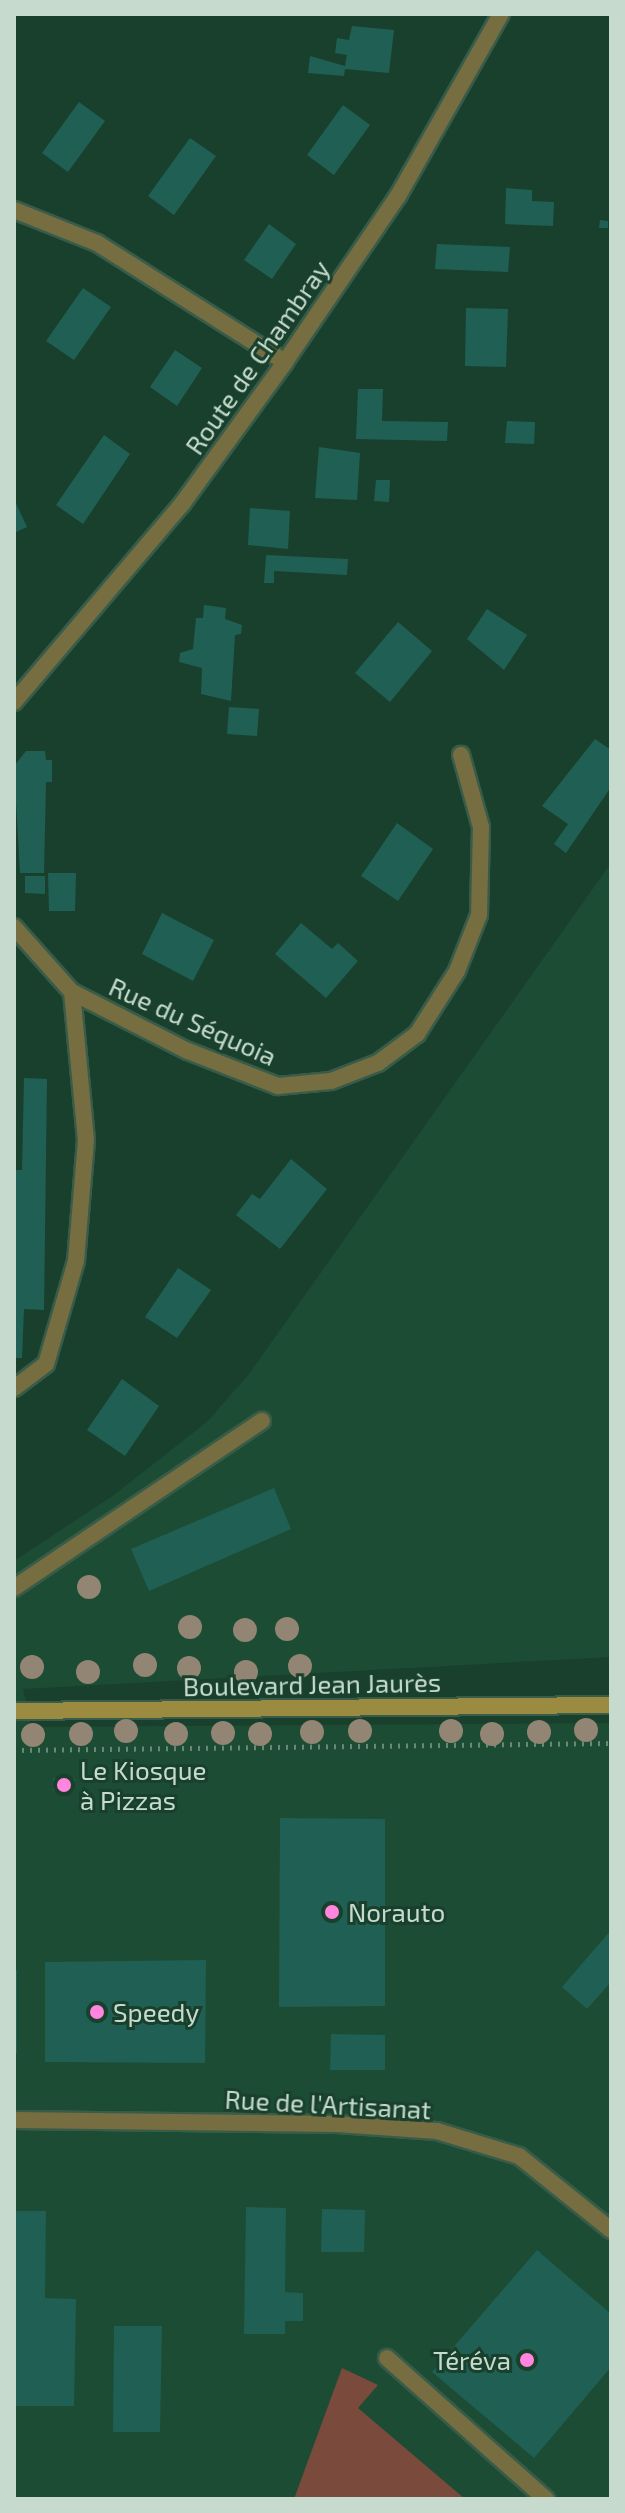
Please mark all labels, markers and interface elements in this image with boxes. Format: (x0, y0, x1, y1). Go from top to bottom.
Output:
street label: Route de Chambray (178, 254, 336, 460)
street label: Rue du Séquoia (105, 970, 281, 1072)
street label: Boulevard Jean Jaurès (182, 1666, 442, 1702)
place label: Le Kiosque à Pizzas (80, 1754, 206, 1816)
marker: Le Kiosque à Pizzas (55, 1776, 73, 1794)
place label: Norauto (348, 1896, 445, 1928)
marker: Norauto (323, 1903, 341, 1921)
place label: Speedy (113, 1996, 199, 2028)
marker: Speedy (88, 2003, 106, 2021)
street label: Rue de l'Artisanat (224, 2083, 432, 2125)
place label: Téréva (433, 2344, 511, 2376)
marker: Téréva (518, 2351, 536, 2369)

